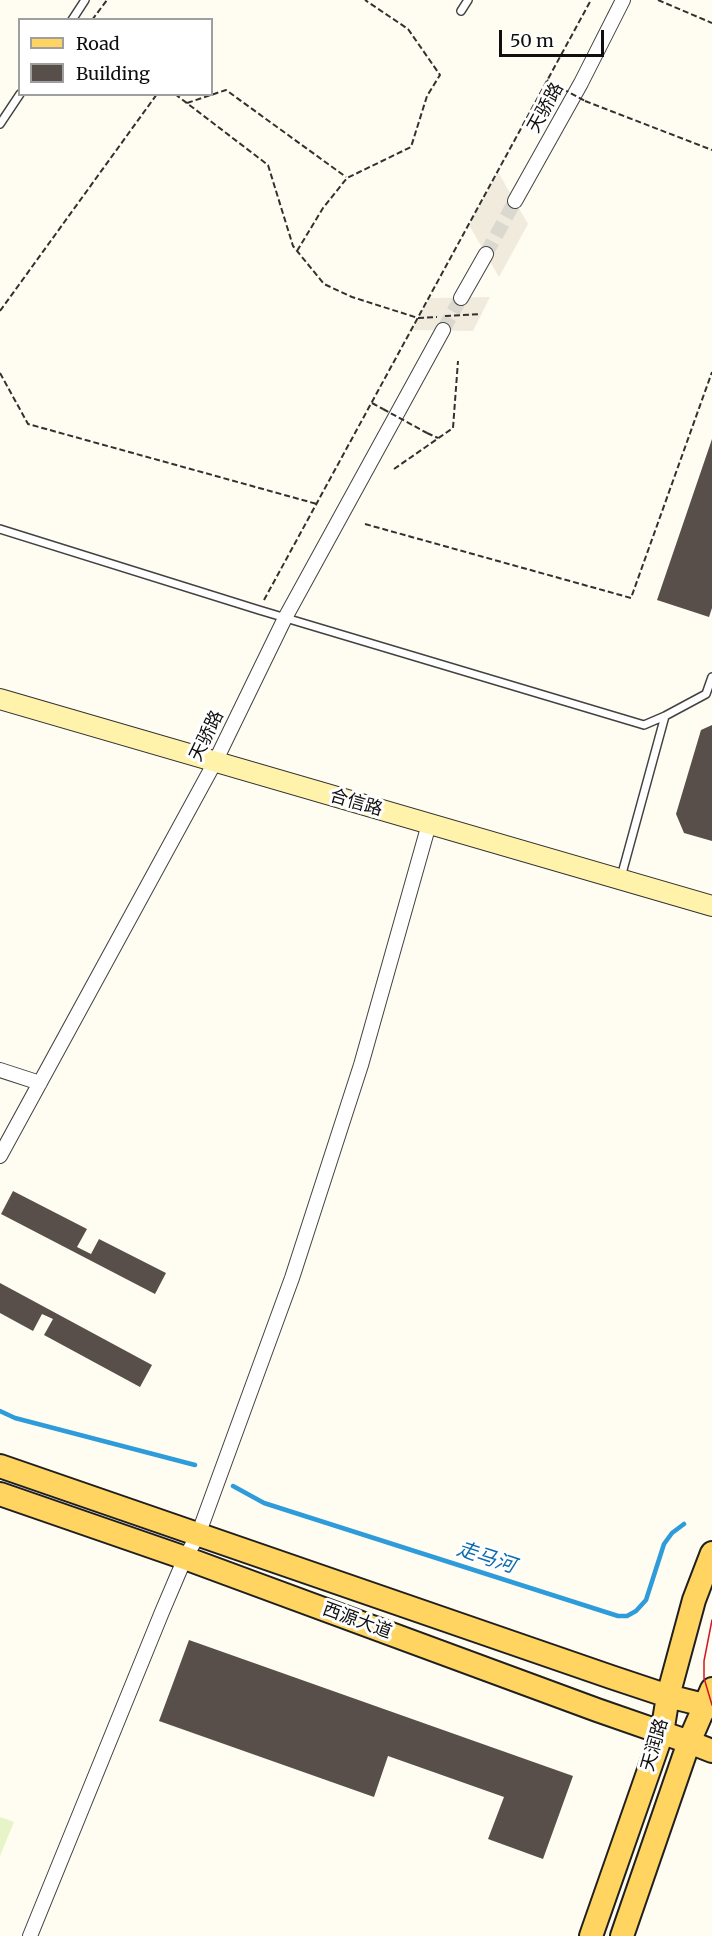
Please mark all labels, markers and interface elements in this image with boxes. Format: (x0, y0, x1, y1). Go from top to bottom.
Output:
legend (18, 18, 213, 96)
scale bar (502, 18, 607, 56)
text: 50 m (510, 29, 554, 52)
text: Road (76, 32, 120, 55)
text: Building (76, 62, 150, 85)
street label: 天骄路 (523, 79, 569, 137)
street label: 天骄路 (185, 707, 229, 765)
street label: 合信路 (327, 785, 385, 821)
water label: 走马河 (454, 1537, 518, 1579)
street label: 西源大道 (319, 1599, 395, 1643)
street label: 天润路 (637, 1716, 673, 1774)

